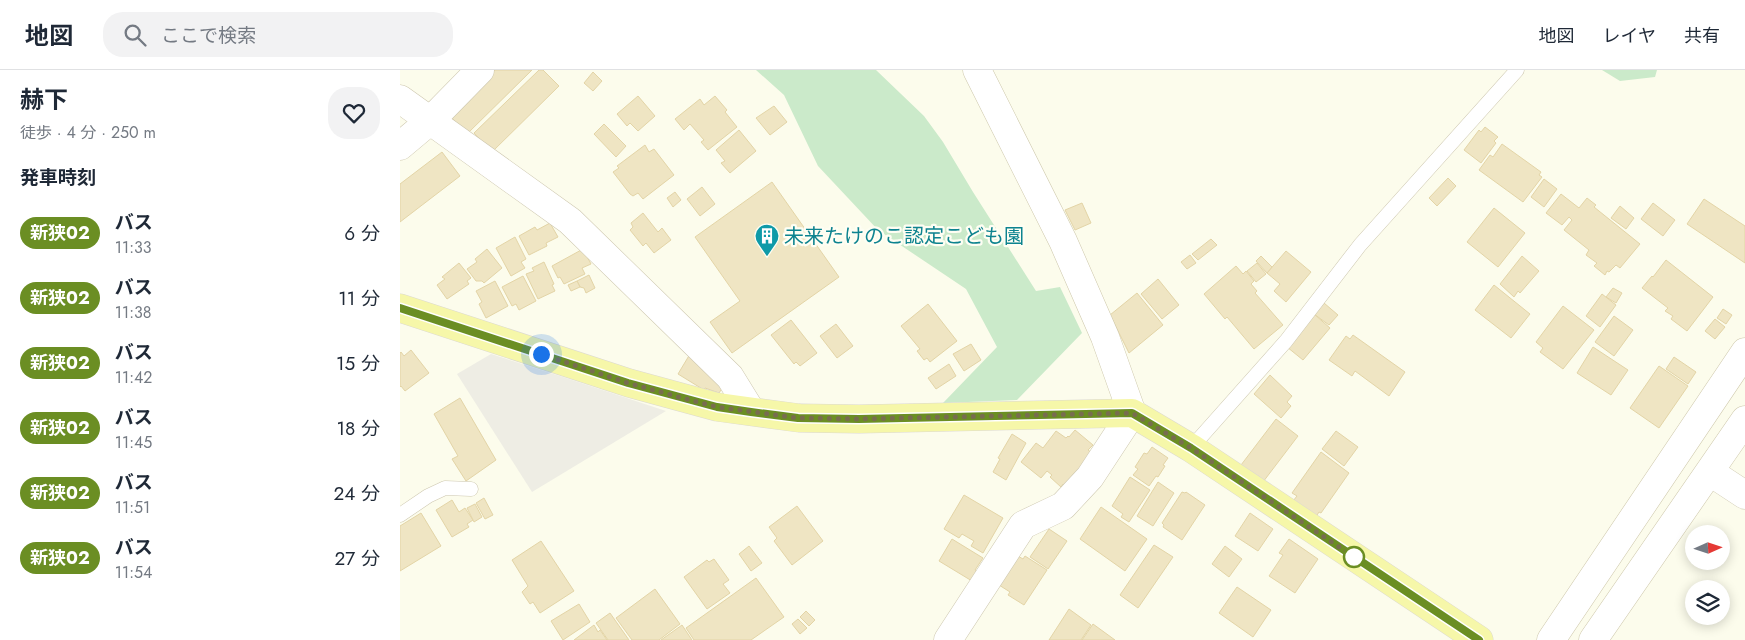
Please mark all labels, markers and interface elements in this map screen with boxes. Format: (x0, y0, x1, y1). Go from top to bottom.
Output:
search box (103, 12, 453, 57)
text: 地図 (25, 18, 73, 53)
icon: search (121, 21, 149, 49)
text: ここで検索 (161, 22, 256, 49)
text: 地図 (1539, 23, 1575, 49)
text: レイヤ (1603, 23, 1656, 49)
text: 共有 (1684, 23, 1720, 49)
text: 赫下 (20, 82, 68, 117)
button: heart (328, 87, 380, 139)
text: 徒歩 · 4 分 · 250 m (20, 121, 156, 144)
text: 発車時刻 (20, 164, 96, 191)
text: バス (115, 209, 153, 236)
text: 新狭02 (30, 220, 90, 246)
text: 6 分 (344, 220, 380, 247)
place label: 未来たけのこ認定こども園 (784, 222, 1024, 251)
building icon: 未来たけのこ認定こども園 (754, 223, 780, 257)
text: 11:33 (115, 236, 151, 259)
text: バス (115, 274, 153, 301)
text: 新狭02 (30, 285, 90, 311)
text: 11 分 (338, 285, 380, 312)
text: 11:38 (115, 301, 151, 324)
text: バス (115, 339, 153, 366)
your location (529, 342, 554, 367)
text: 新狭02 (30, 350, 90, 376)
text: 15 分 (336, 350, 380, 377)
text: 11:42 (115, 366, 152, 389)
text: バス (115, 404, 153, 431)
text: 新狭02 (30, 415, 90, 441)
text: 18 分 (336, 415, 380, 442)
text: 11:45 (115, 431, 152, 454)
text: バス (115, 469, 153, 496)
text: 新狭02 (30, 480, 90, 506)
text: 24 分 (333, 480, 380, 507)
text: 11:51 (115, 496, 150, 519)
north arrow (1685, 525, 1730, 570)
map controls (1685, 525, 1730, 625)
text: バス (115, 534, 153, 561)
text: 新狭02 (30, 545, 90, 571)
text: 27 分 (335, 545, 380, 572)
unlabelled marker (1343, 546, 1365, 568)
text: 11:54 (115, 561, 152, 584)
button: layers (1685, 580, 1730, 625)

